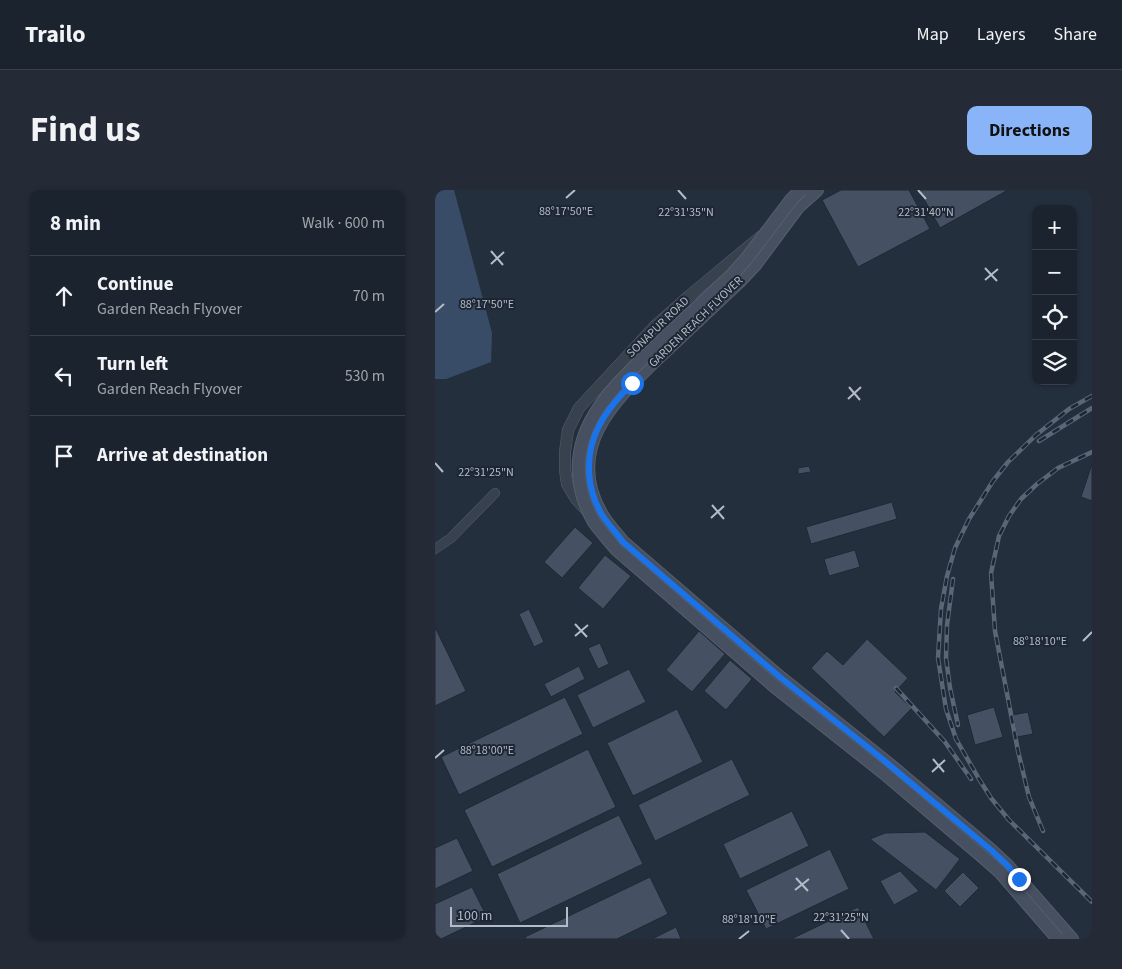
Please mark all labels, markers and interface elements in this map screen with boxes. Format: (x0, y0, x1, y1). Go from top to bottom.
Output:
text: Trailo (25, 17, 86, 52)
text: Map (917, 22, 949, 47)
text: Layers (977, 22, 1026, 47)
text: Share (1054, 22, 1097, 47)
text: Find us (30, 105, 140, 155)
button: Directions (967, 106, 1092, 155)
text: 88°17'50"E (539, 203, 593, 220)
text: 22°31'35"N (658, 204, 714, 221)
text: 22°31'40"N (898, 204, 954, 221)
map controls (1032, 205, 1077, 385)
button: + (1032, 205, 1077, 250)
text: 8 min (50, 208, 101, 238)
text: Walk · 600 m (302, 212, 385, 234)
button: − (1032, 250, 1077, 295)
text: Continue (97, 271, 174, 298)
street label: GARDEN REACH FLYOVER (645, 272, 747, 371)
icon: ahead (50, 282, 78, 310)
text: 70 m (353, 285, 385, 307)
street label: SONAPUR ROAD (623, 293, 693, 361)
button: locate (1032, 295, 1077, 340)
text: 88°17'50"E (460, 296, 514, 313)
text: Garden Reach Flyover (97, 298, 242, 320)
button: layers (1032, 340, 1077, 385)
text: Turn left (97, 351, 168, 378)
icon: left (50, 362, 78, 390)
text: 530 m (345, 365, 385, 387)
route start (621, 372, 644, 395)
text: Garden Reach Flyover (97, 378, 242, 400)
icon: arrive (50, 442, 78, 470)
text: Arrive at destination (97, 442, 268, 469)
text: 22°31'25"N (458, 464, 514, 481)
text: 88°18'10"E (1013, 633, 1067, 650)
text: 88°18'00"E (460, 742, 514, 759)
route end (1008, 868, 1031, 891)
scale bar (450, 904, 567, 927)
text: 100 m (457, 906, 492, 926)
text: 22°31'25"N (813, 909, 869, 926)
text: 88°18'10"E (722, 911, 776, 928)

